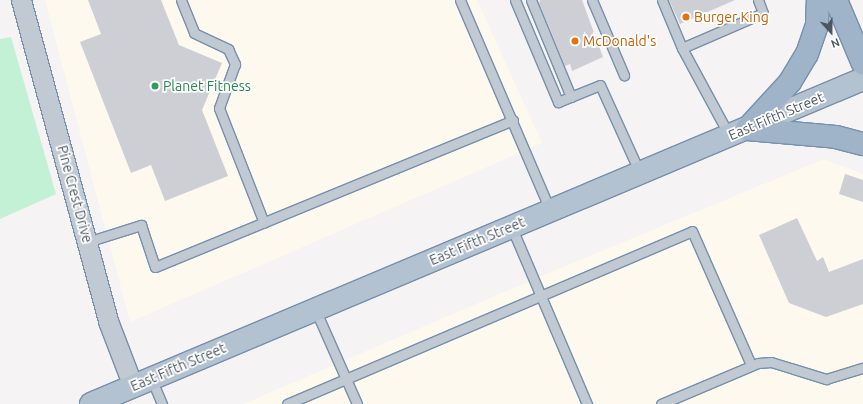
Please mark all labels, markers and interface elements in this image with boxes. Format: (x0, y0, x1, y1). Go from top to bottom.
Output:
place label: Burger King (694, 9, 769, 25)
marker: Burger King (681, 12, 691, 22)
north arrow (811, 12, 851, 52)
place label: McDonald's (583, 33, 656, 49)
marker: McDonald's (570, 36, 580, 46)
text: N (829, 36, 841, 50)
place label: Planet Fitness (163, 78, 251, 94)
marker: Planet Fitness (150, 81, 160, 91)
street label: East Fifth Street (726, 88, 826, 144)
street label: Pine Crest Drive (54, 143, 96, 245)
street label: East Fifth Street (427, 213, 527, 269)
street label: East Fifth Street (128, 339, 228, 395)

